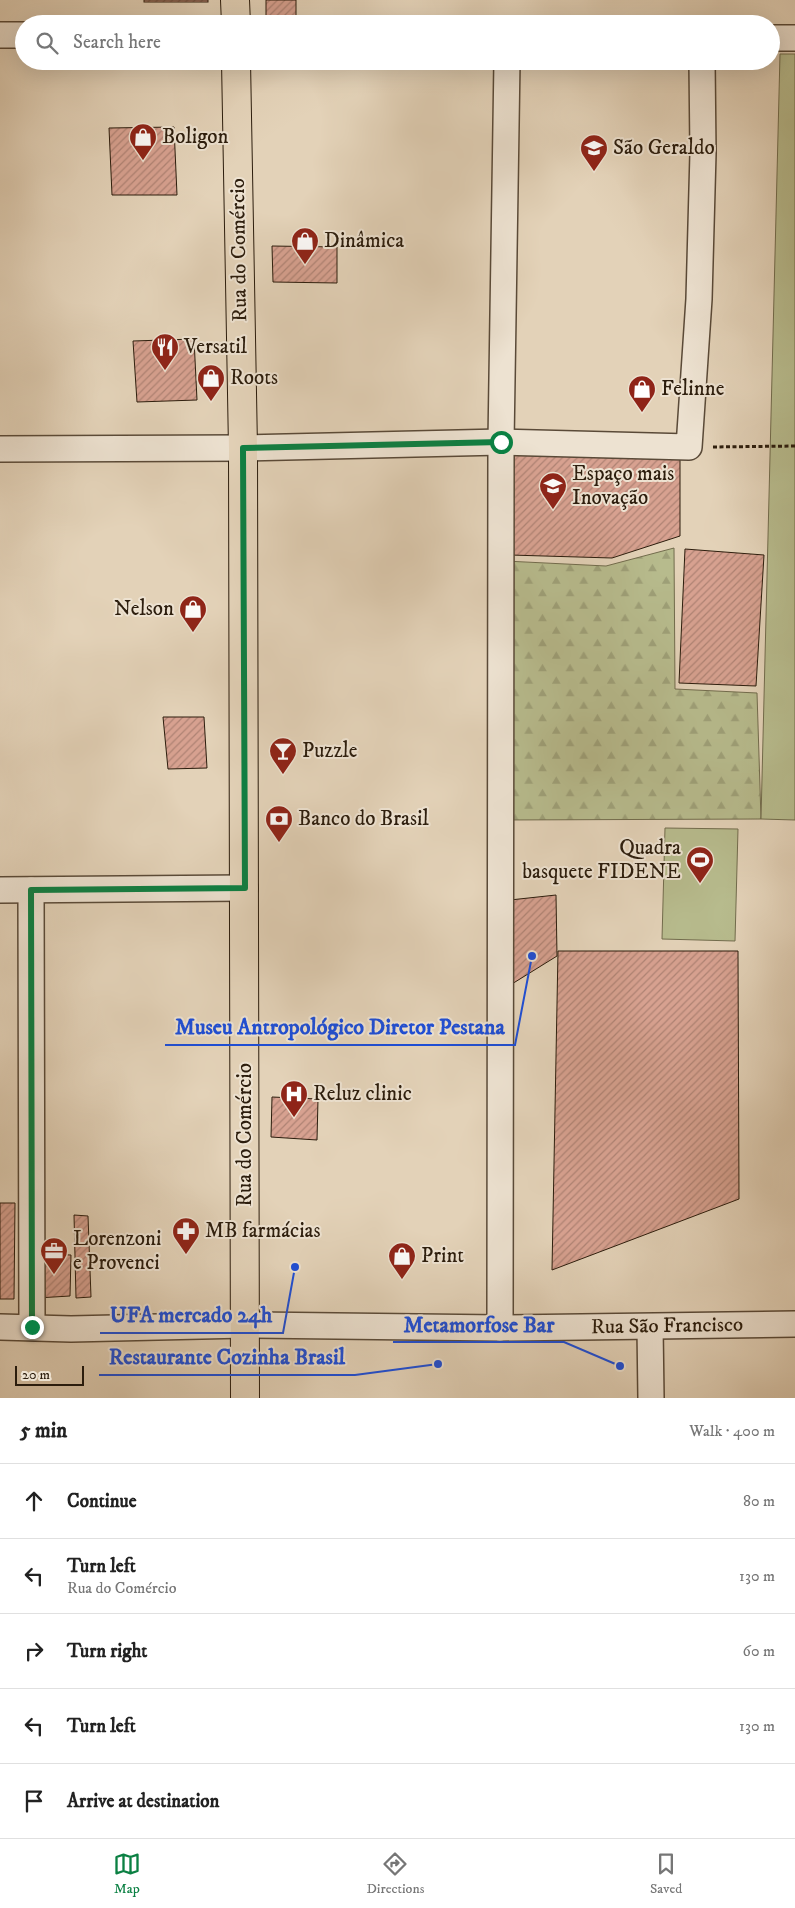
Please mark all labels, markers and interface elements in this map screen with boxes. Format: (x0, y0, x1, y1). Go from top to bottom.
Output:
search box (15, 15, 780, 70)
icon: search (33, 29, 61, 57)
text: Search here (73, 31, 161, 54)
shop icon: Boligon (128, 122, 158, 161)
place label: Boligon (162, 124, 229, 150)
school or university icon: São Geraldo (579, 133, 609, 172)
place label: São Geraldo (613, 135, 715, 161)
street label: Rua do Comércio (225, 178, 253, 322)
shop icon: Dinâmica (290, 226, 320, 265)
place label: Dinâmica (324, 228, 404, 254)
restaurant icon: Versatil (150, 332, 180, 371)
place label: Versatil (183, 334, 248, 360)
shop icon: Roots (196, 363, 226, 402)
place label: Roots (230, 365, 278, 391)
shop icon: Felinne (627, 374, 657, 413)
place label: Felinne (661, 376, 725, 402)
route start (490, 431, 513, 454)
place label: Espaço mais Inovação (572, 461, 674, 511)
school or university icon: Espaço mais Inovação (538, 471, 568, 510)
shop icon: Nelson (178, 594, 208, 633)
place label: Nelson (114, 596, 174, 622)
bar icon: Puzzle (268, 736, 298, 775)
place label: Puzzle (302, 738, 358, 764)
bank icon: Banco do Brasil (264, 804, 294, 843)
place label: Banco do Brasil (298, 806, 429, 832)
place label: Quadra basquete FIDENE (522, 835, 681, 885)
sports icon: Quadra basquete FIDENE (685, 845, 715, 884)
callout: Museu Antropológico Diretor Pestana (165, 1008, 515, 1045)
text: Museu Antropológico Diretor Pestana (175, 1014, 506, 1041)
street label: Rua do Comércio (232, 1063, 258, 1207)
hospital icon: Reluz clinic (279, 1079, 309, 1118)
place label: Reluz clinic (313, 1081, 412, 1107)
pharmacy icon: MB farmácias (171, 1216, 201, 1255)
place label: MB farmácias (205, 1218, 321, 1244)
place label: Lorenzoni e Provenci (73, 1226, 161, 1276)
office icon: Lorenzoni e Provenci (39, 1236, 69, 1275)
shop icon: Print (387, 1241, 417, 1280)
place label: Print (421, 1243, 464, 1269)
callout: UFA mercado 24h (100, 1296, 283, 1333)
text: UFA mercado 24h (110, 1302, 273, 1329)
callout: Metamorfose Bar (393, 1305, 564, 1342)
text: Metamorfose Bar (404, 1312, 555, 1339)
street label: Rua São Francisco (591, 1312, 743, 1340)
route end (21, 1316, 44, 1339)
callout: Restaurante Cozinha Brasil (99, 1338, 355, 1375)
text: Restaurante Cozinha Brasil (109, 1344, 346, 1371)
scale bar (15, 1363, 84, 1386)
text: 20 m (22, 1366, 50, 1384)
text: 5 min (20, 1418, 67, 1444)
text: Walk · 400 m (689, 1421, 775, 1441)
icon: ahead (20, 1487, 48, 1515)
text: Continue (67, 1490, 137, 1513)
text: 80 m (743, 1491, 775, 1511)
text: Turn left (67, 1555, 136, 1578)
icon: left (20, 1562, 48, 1590)
text: 130 m (739, 1566, 775, 1586)
text: Rua do Comércio (67, 1578, 177, 1598)
icon: right (20, 1637, 48, 1665)
text: Turn right (67, 1640, 147, 1663)
text: 60 m (743, 1641, 775, 1661)
icon: left (20, 1712, 48, 1740)
text: Turn left (67, 1715, 136, 1738)
text: 130 m (739, 1716, 775, 1736)
icon: arrive (20, 1787, 48, 1815)
text: Arrive at destination (67, 1790, 219, 1813)
tab: Map (113, 1850, 141, 1898)
tab: Directions (366, 1850, 424, 1898)
tab: Saved (650, 1850, 682, 1898)

